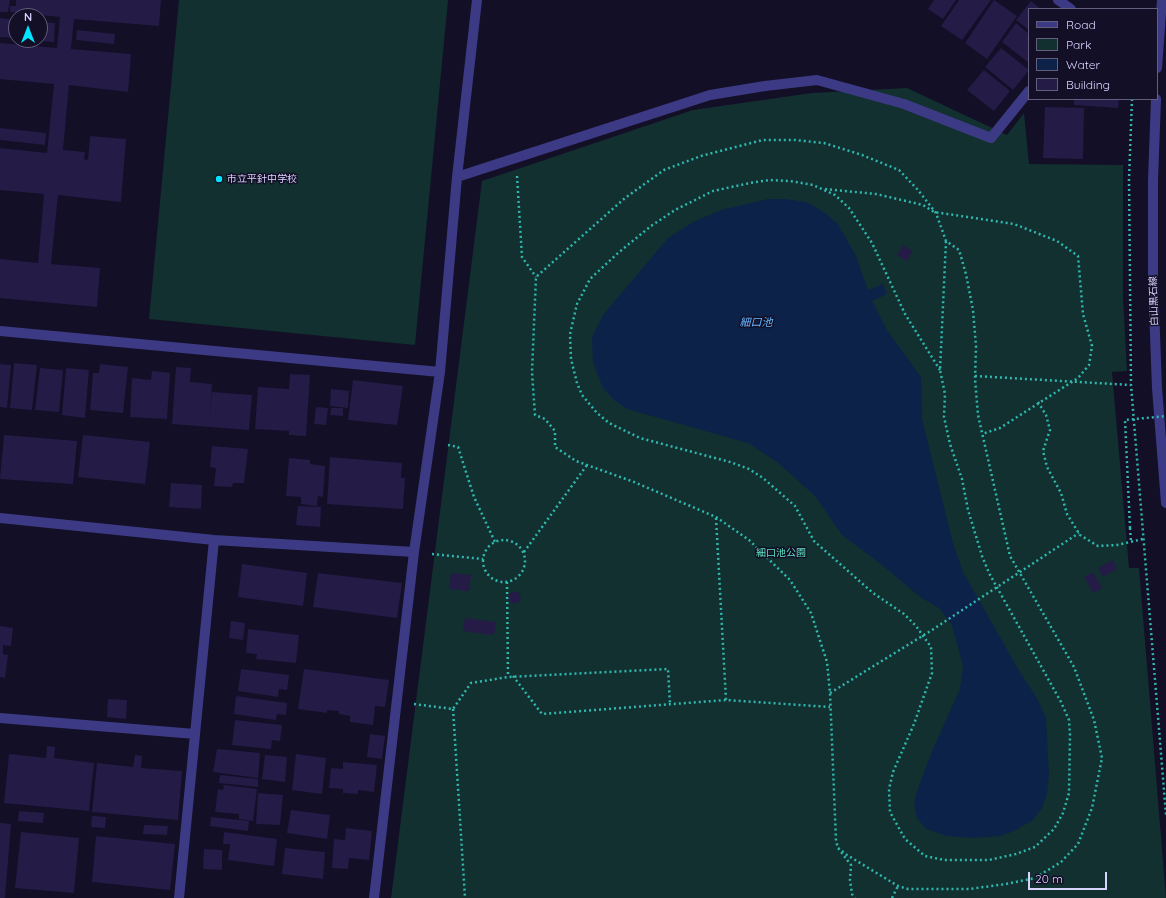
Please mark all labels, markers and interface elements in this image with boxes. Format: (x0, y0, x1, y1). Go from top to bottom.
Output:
north arrow (8, 8, 48, 48)
legend (1028, 8, 1158, 100)
text: N (24, 10, 32, 24)
text: Road (1066, 17, 1096, 32)
text: Park (1066, 37, 1091, 52)
text: Water (1066, 57, 1100, 72)
text: Building (1066, 77, 1110, 92)
place label: 市立平針中学校 (227, 173, 297, 185)
marker: 市立平針中学校 (214, 174, 224, 184)
street label: 白山黒石線 (1147, 276, 1161, 326)
water label: 細口池 (740, 316, 772, 330)
park label: 細口池公園 (756, 547, 806, 559)
scale bar (1030, 864, 1109, 890)
text: 20 m (1035, 871, 1063, 886)

